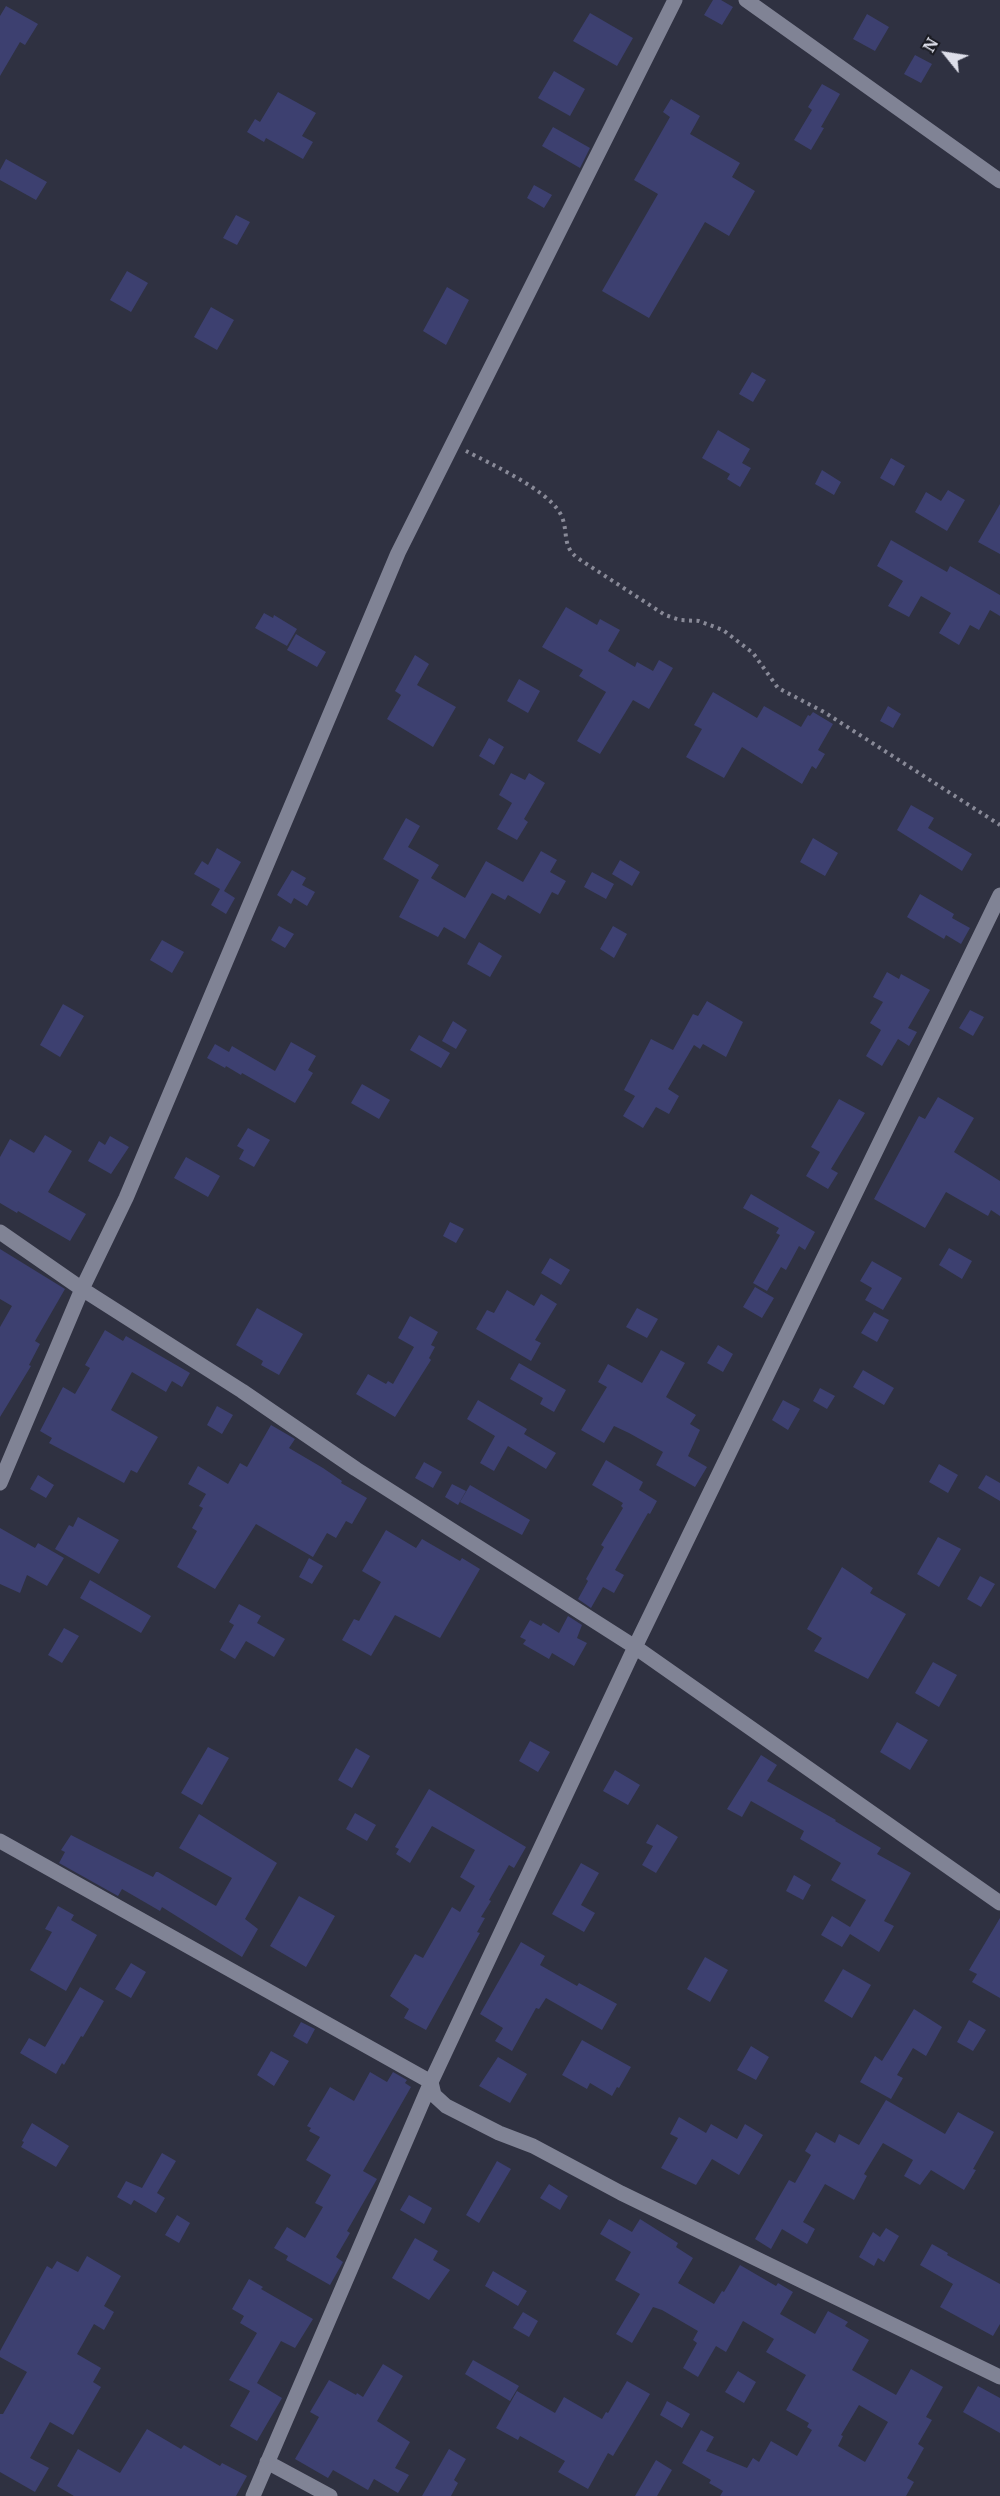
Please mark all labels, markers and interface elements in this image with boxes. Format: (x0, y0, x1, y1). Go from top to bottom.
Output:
north arrow (916, 24, 976, 84)
text: N (919, 35, 942, 55)

